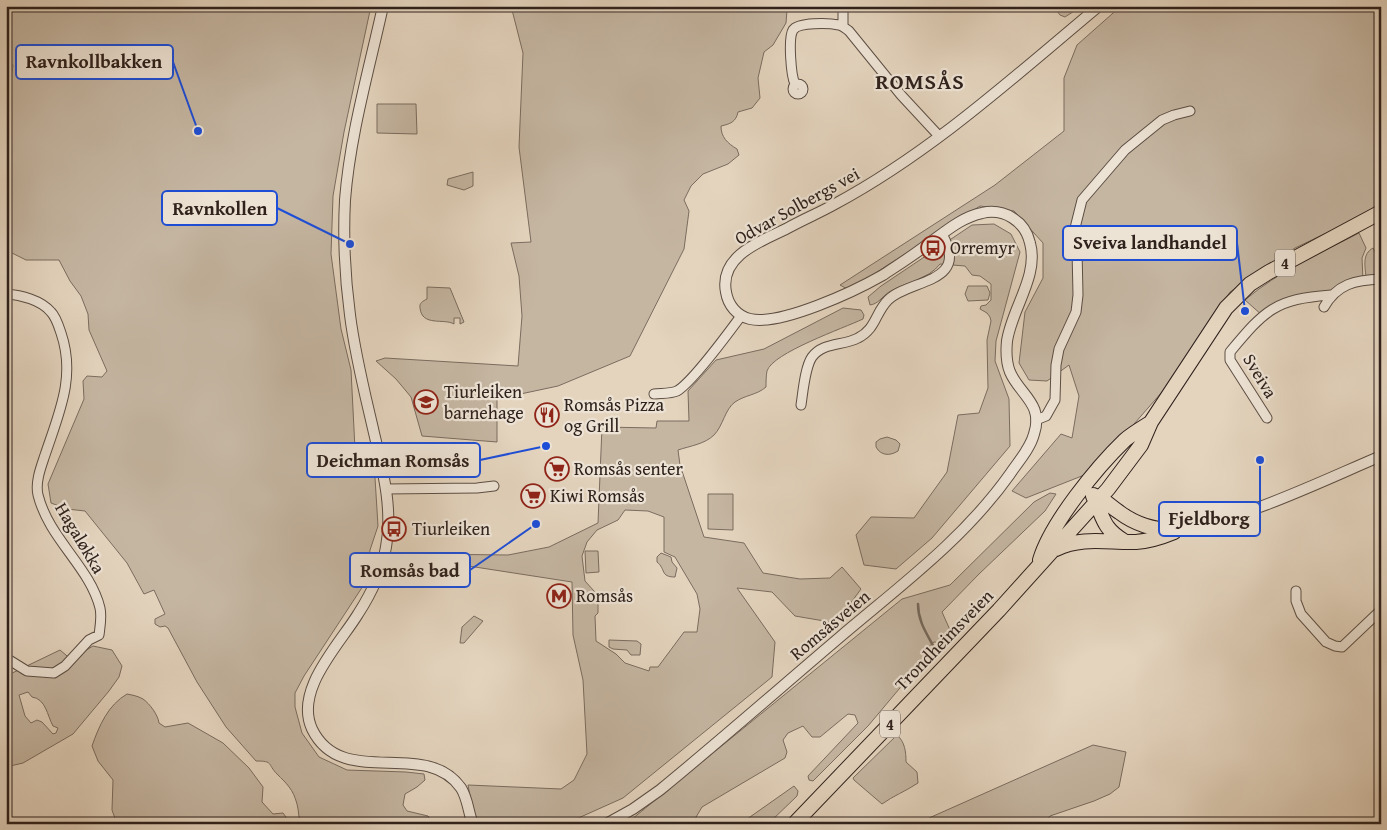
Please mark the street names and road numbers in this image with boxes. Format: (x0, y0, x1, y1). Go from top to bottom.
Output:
street label: Odvar Solbergs vei (729, 160, 864, 251)
road number: 4 (1275, 250, 1295, 276)
street label: Sveiva (1237, 348, 1285, 404)
street label: Hagaløkka (49, 497, 113, 579)
street label: Romsåsveien (784, 583, 876, 666)
street label: Trondheimsveien (888, 583, 999, 697)
road number: 4 (880, 711, 900, 738)

